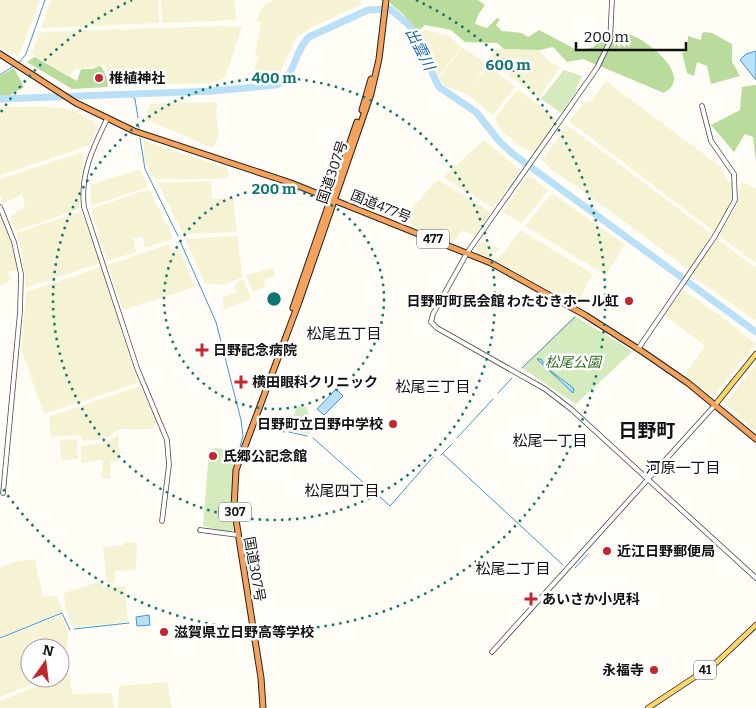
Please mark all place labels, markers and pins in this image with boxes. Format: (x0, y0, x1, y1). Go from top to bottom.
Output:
place label: 椎植神社 (109, 70, 165, 87)
marker: 椎植神社 (93, 72, 105, 84)
centre of rings (265, 290, 283, 308)
place label: 日野町町民会館 わたむきホール虹 (406, 293, 619, 310)
marker: 日野町町民会館 わたむきホール虹 (623, 295, 635, 307)
place label: 日野記念病院 (213, 342, 297, 359)
marker: 日野記念病院 (195, 343, 209, 357)
place label: 横田眼科クリニック (252, 374, 378, 391)
marker: 横田眼科クリニック (234, 375, 248, 389)
place label: 日野町立日野中学校 (257, 416, 383, 433)
marker: 日野町立日野中学校 (387, 418, 399, 430)
place label: 氏郷公記念館 (223, 448, 307, 465)
marker: 氏郷公記念館 (207, 450, 219, 462)
place label: 近江日野郵便局 (617, 543, 715, 560)
marker: 近江日野郵便局 (601, 545, 613, 557)
place label: あいさか小児科 (542, 591, 640, 608)
marker: あいさか小児科 (524, 592, 538, 606)
place label: 滋賀県立日野高等学校 (174, 624, 314, 641)
marker: 滋賀県立日野高等学校 (158, 626, 170, 638)
place label: 永福寺 (602, 662, 644, 679)
marker: 永福寺 (648, 664, 660, 676)

